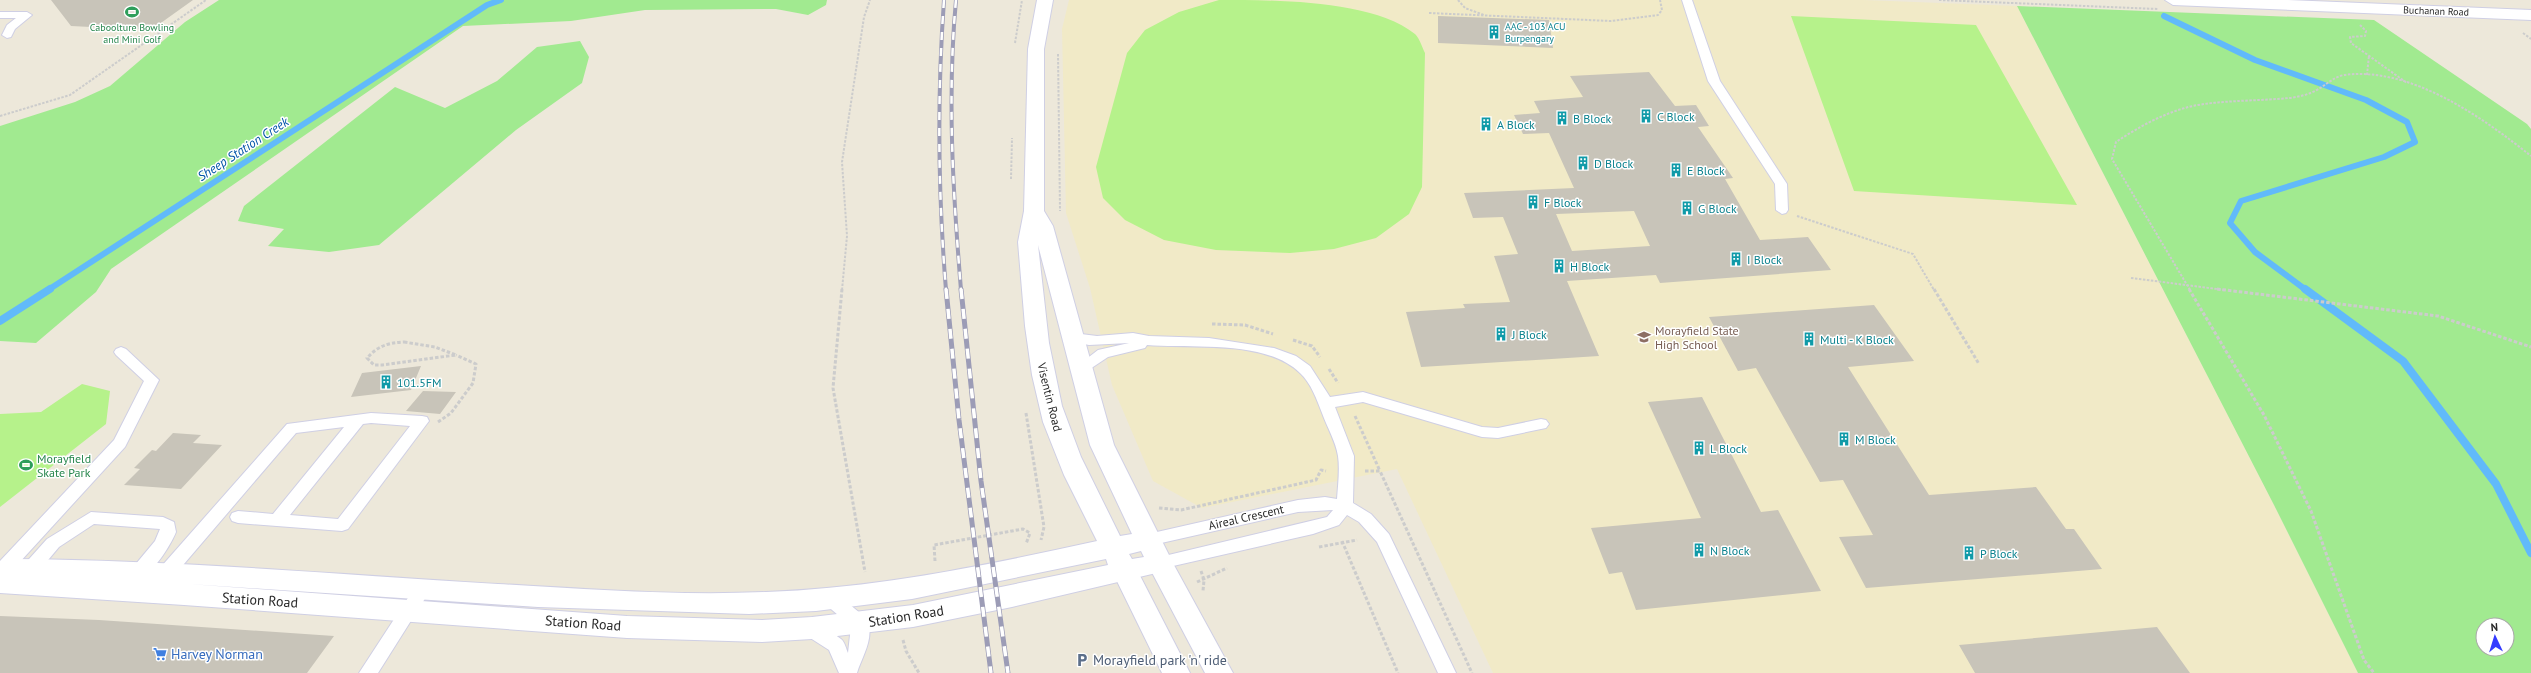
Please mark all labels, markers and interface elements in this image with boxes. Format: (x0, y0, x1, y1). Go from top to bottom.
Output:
street label: Buchanan Road (2403, 3, 2469, 19)
sports icon: Caboolture Bowling and Mini Golf (124, 4, 140, 20)
place label: AAC - 103 ACU Burpengary (1505, 20, 1566, 45)
place label: Caboolture Bowling and Mini Golf (90, 21, 174, 46)
building icon: AAC - 103 ACU Burpengary (1486, 24, 1502, 40)
building icon: C Block (1638, 108, 1654, 124)
place label: C Block (1657, 109, 1695, 124)
building icon: B Block (1554, 110, 1570, 126)
place label: B Block (1573, 111, 1612, 126)
water label: Sheep Station Creek (194, 113, 293, 185)
building icon: A Block (1478, 116, 1494, 132)
place label: A Block (1497, 117, 1535, 132)
building icon: D Block (1575, 155, 1591, 171)
place label: D Block (1594, 156, 1633, 171)
building icon: E Block (1668, 162, 1684, 178)
place label: E Block (1687, 163, 1725, 178)
building icon: F Block (1525, 194, 1541, 210)
place label: F Block (1544, 195, 1582, 210)
building icon: G Block (1679, 200, 1695, 216)
place label: G Block (1698, 201, 1737, 216)
building icon: I Block (1728, 251, 1744, 267)
place label: I Block (1747, 252, 1782, 267)
building icon: H Block (1551, 258, 1567, 274)
place label: H Block (1570, 259, 1610, 274)
place label: Morayfield State High School (1655, 323, 1739, 352)
building icon: J Block (1493, 326, 1509, 342)
place label: J Block (1511, 327, 1547, 342)
school or university icon: Morayfield State High School (1636, 329, 1652, 345)
building icon: Multi - K Block (1801, 331, 1817, 347)
place label: Multi - K Block (1820, 332, 1894, 347)
street label: Visentin Road (1034, 360, 1066, 433)
building icon: 101.5FM (378, 374, 394, 390)
place label: 101.5FM (397, 375, 441, 390)
building icon: M Block (1836, 431, 1852, 447)
place label: M Block (1855, 432, 1896, 447)
building icon: L Block (1691, 440, 1707, 456)
place label: L Block (1710, 441, 1747, 456)
place label: Morayfield Skate Park (37, 451, 91, 480)
sports icon: Morayfield Skate Park (18, 457, 34, 473)
street label: Aireal Crescent (1207, 501, 1285, 533)
building icon: N Block (1691, 542, 1707, 558)
place label: N Block (1710, 543, 1750, 558)
building icon: P Block (1961, 545, 1977, 561)
place label: P Block (1980, 546, 2018, 561)
street label: Station Road (221, 588, 299, 612)
street label: Station Road (867, 601, 945, 631)
street label: Station Road (544, 611, 622, 635)
north arrow (2475, 617, 2515, 657)
text: N (2490, 620, 2498, 634)
place label: Harvey Norman (171, 645, 263, 663)
supermarket icon: Harvey Norman (152, 646, 168, 662)
place label: Morayfield park 'n' ride (1093, 651, 1227, 669)
parking icon: Morayfield park 'n' ride (1074, 652, 1090, 668)

